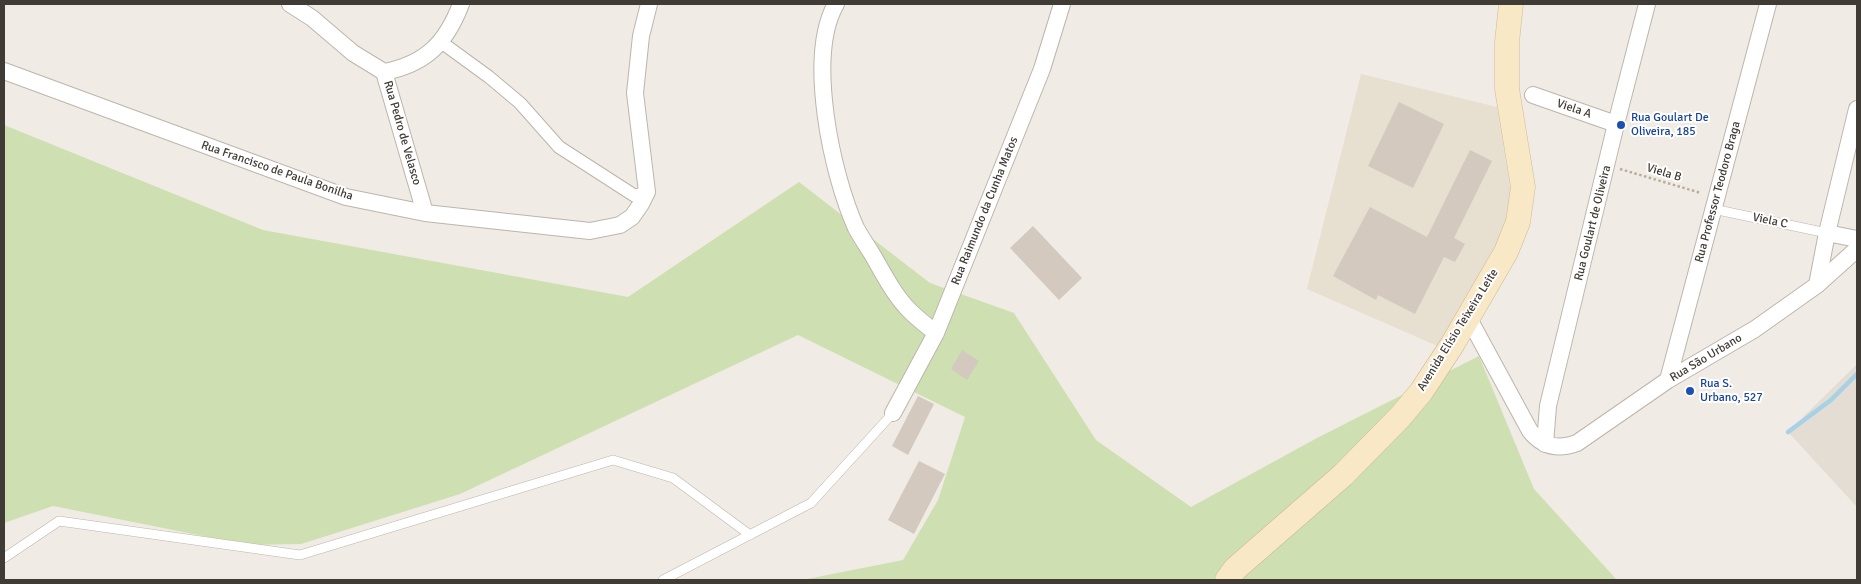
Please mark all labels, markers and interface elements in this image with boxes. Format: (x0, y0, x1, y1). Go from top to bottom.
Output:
street label: Rua Pedro de Velasco (380, 79, 424, 187)
street label: Viela A (1555, 96, 1593, 122)
place label: Rua Goulart De Oliveira, 185 (1631, 111, 1709, 139)
marker: Rua Goulart De Oliveira, 185 (1615, 119, 1627, 131)
street label: Rua Professor Teodoro Braga (1692, 120, 1744, 264)
street label: Rua Raimundo da Cunha Matos (949, 135, 1021, 287)
street label: Rua Francisco de Paula Bonilha (199, 138, 355, 204)
street label: Viela B (1645, 161, 1683, 185)
street label: Rua Goulart de Oliveira (1572, 164, 1614, 282)
street label: Viela C (1751, 210, 1789, 232)
street label: Avenida Elísio Teixeira Leite (1414, 266, 1502, 394)
street label: Rua São Urbano (1667, 331, 1745, 385)
place label: Rua S. Urbano, 527 (1700, 377, 1763, 405)
marker: Rua S. Urbano, 527 (1684, 385, 1696, 397)

